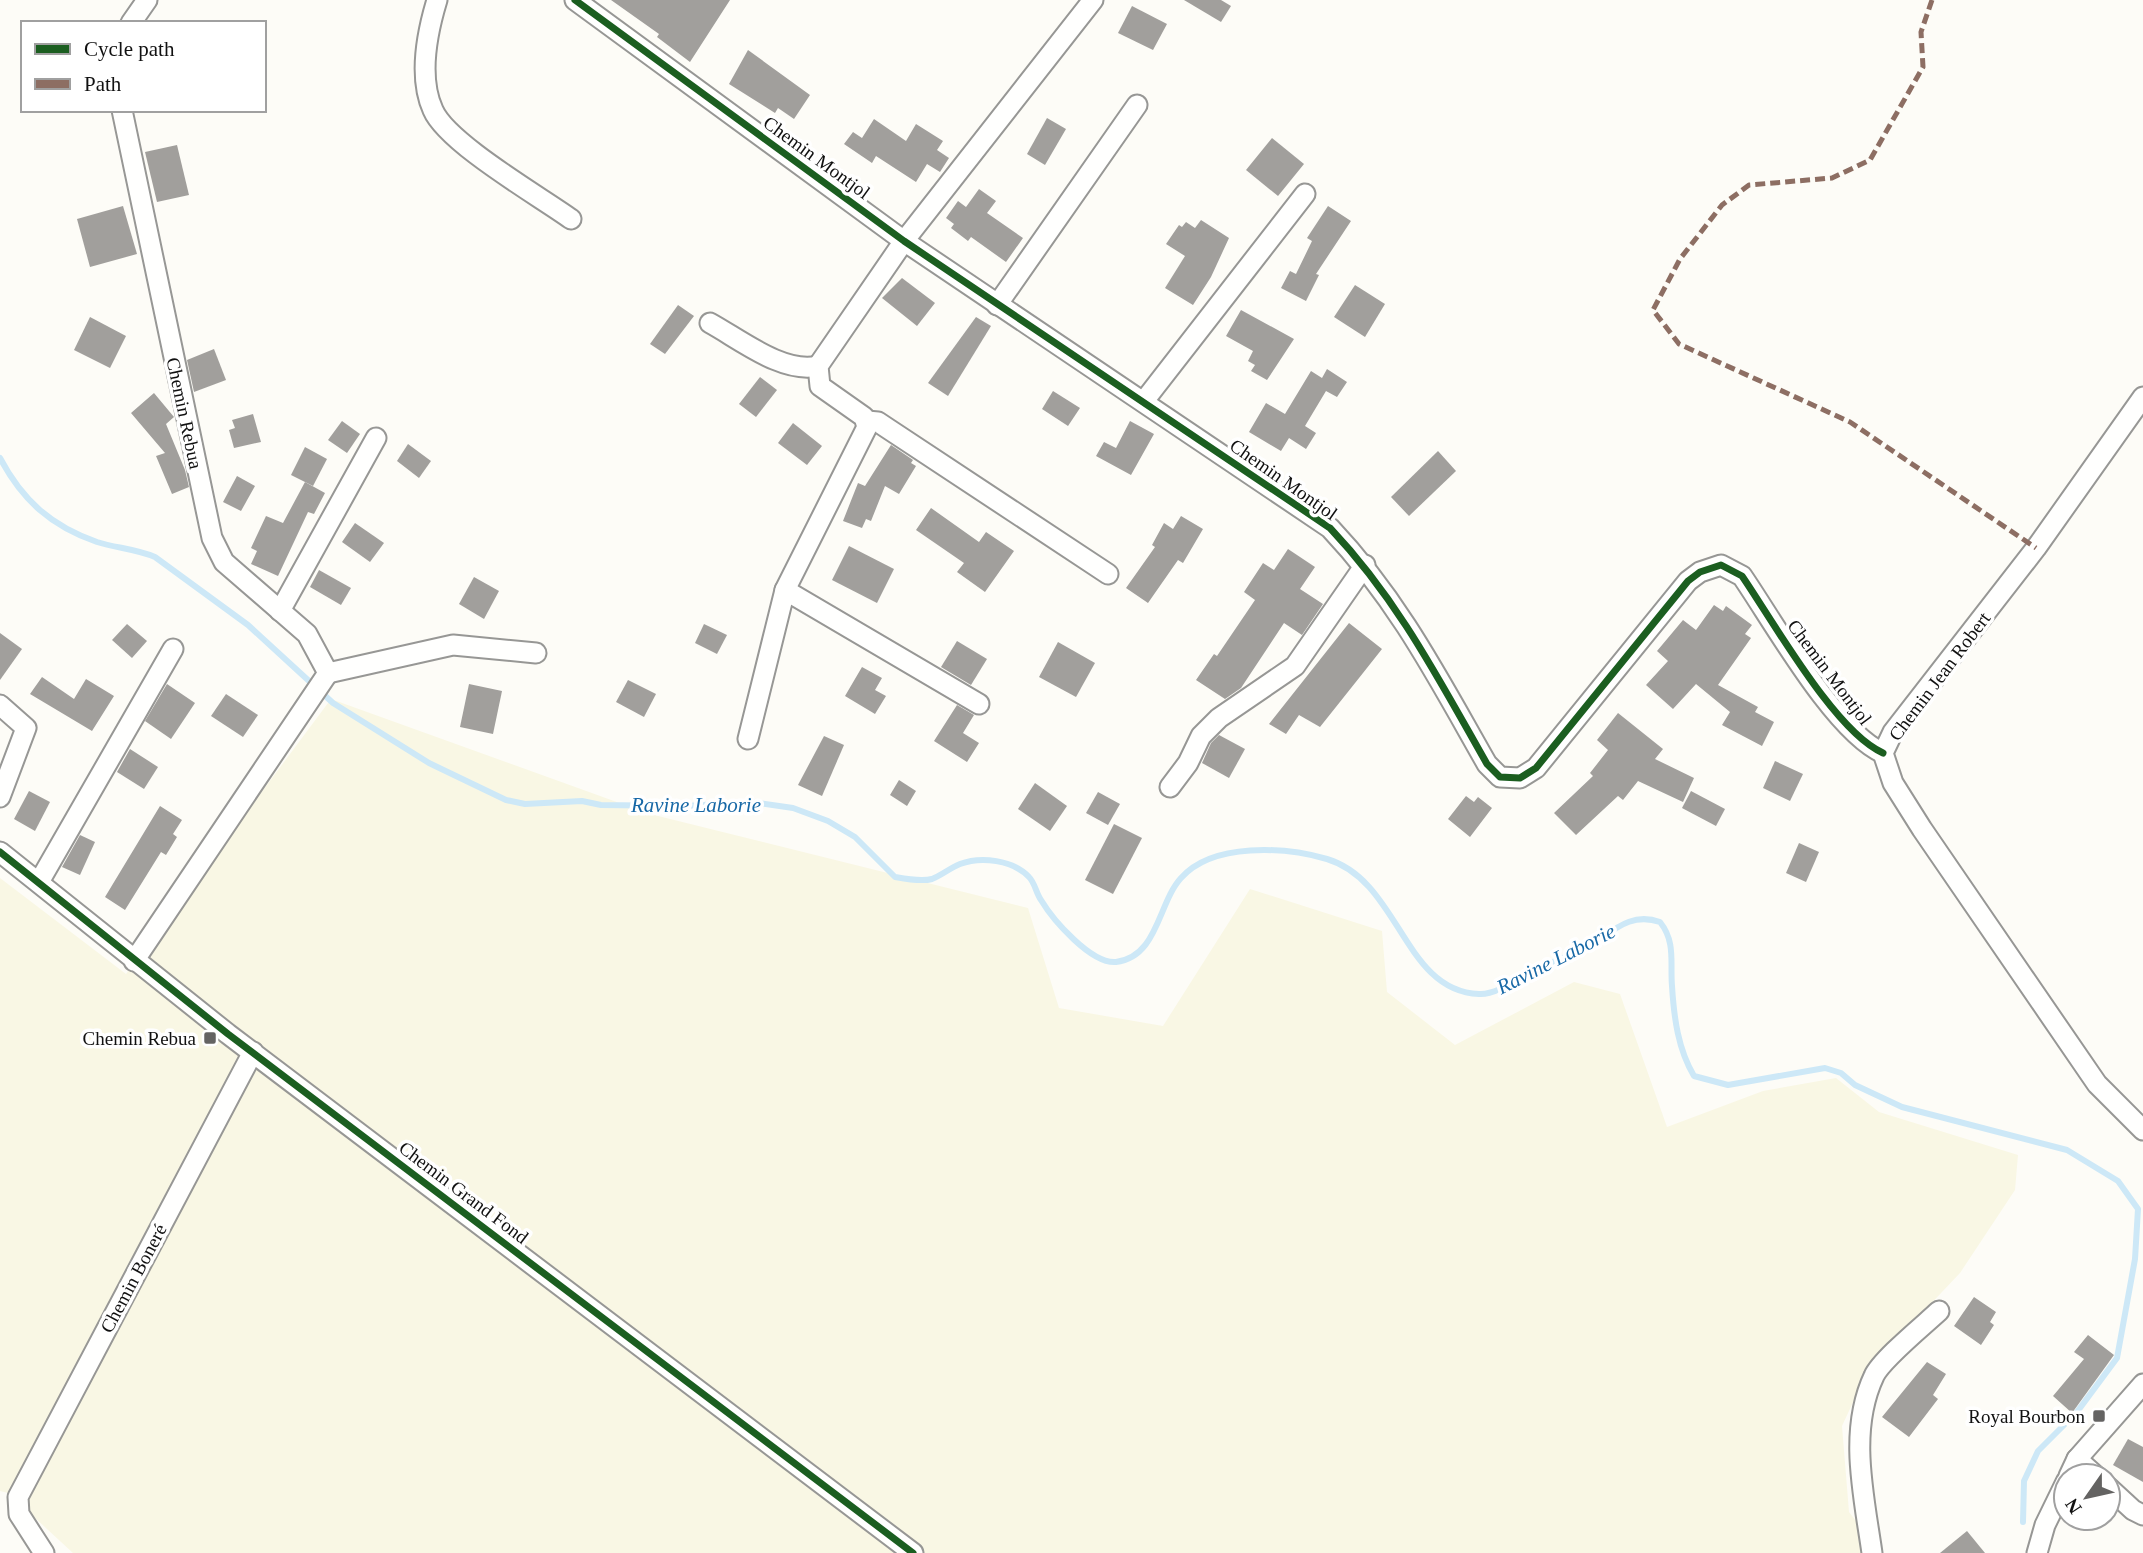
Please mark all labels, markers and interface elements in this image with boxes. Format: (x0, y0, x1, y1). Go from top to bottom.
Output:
legend (21, 21, 266, 112)
text: Cycle path (84, 37, 175, 61)
text: Path (84, 72, 122, 96)
street label: Chemin Montjol (760, 112, 874, 203)
street label: Chemin Rebua (162, 355, 207, 471)
street label: Chemin Montjol (1226, 435, 1341, 524)
street label: Chemin Jean Robert (1884, 607, 1995, 745)
street label: Chemin Montjol (1783, 616, 1876, 729)
water label: Ravine Laborie (630, 793, 761, 817)
water label: Ravine Laborie (1492, 919, 1619, 1000)
place label: Chemin Rebua (83, 1028, 197, 1049)
marker: Chemin Rebua (202, 1030, 218, 1046)
street label: Chemin Grand Fond (395, 1137, 533, 1248)
street label: Chemin Boneré (96, 1220, 171, 1336)
place label: Royal Bourbon (1968, 1406, 2085, 1427)
marker: Royal Bourbon (2091, 1408, 2107, 1424)
north arrow (2052, 1462, 2122, 1532)
text: N (2061, 1494, 2086, 1518)

